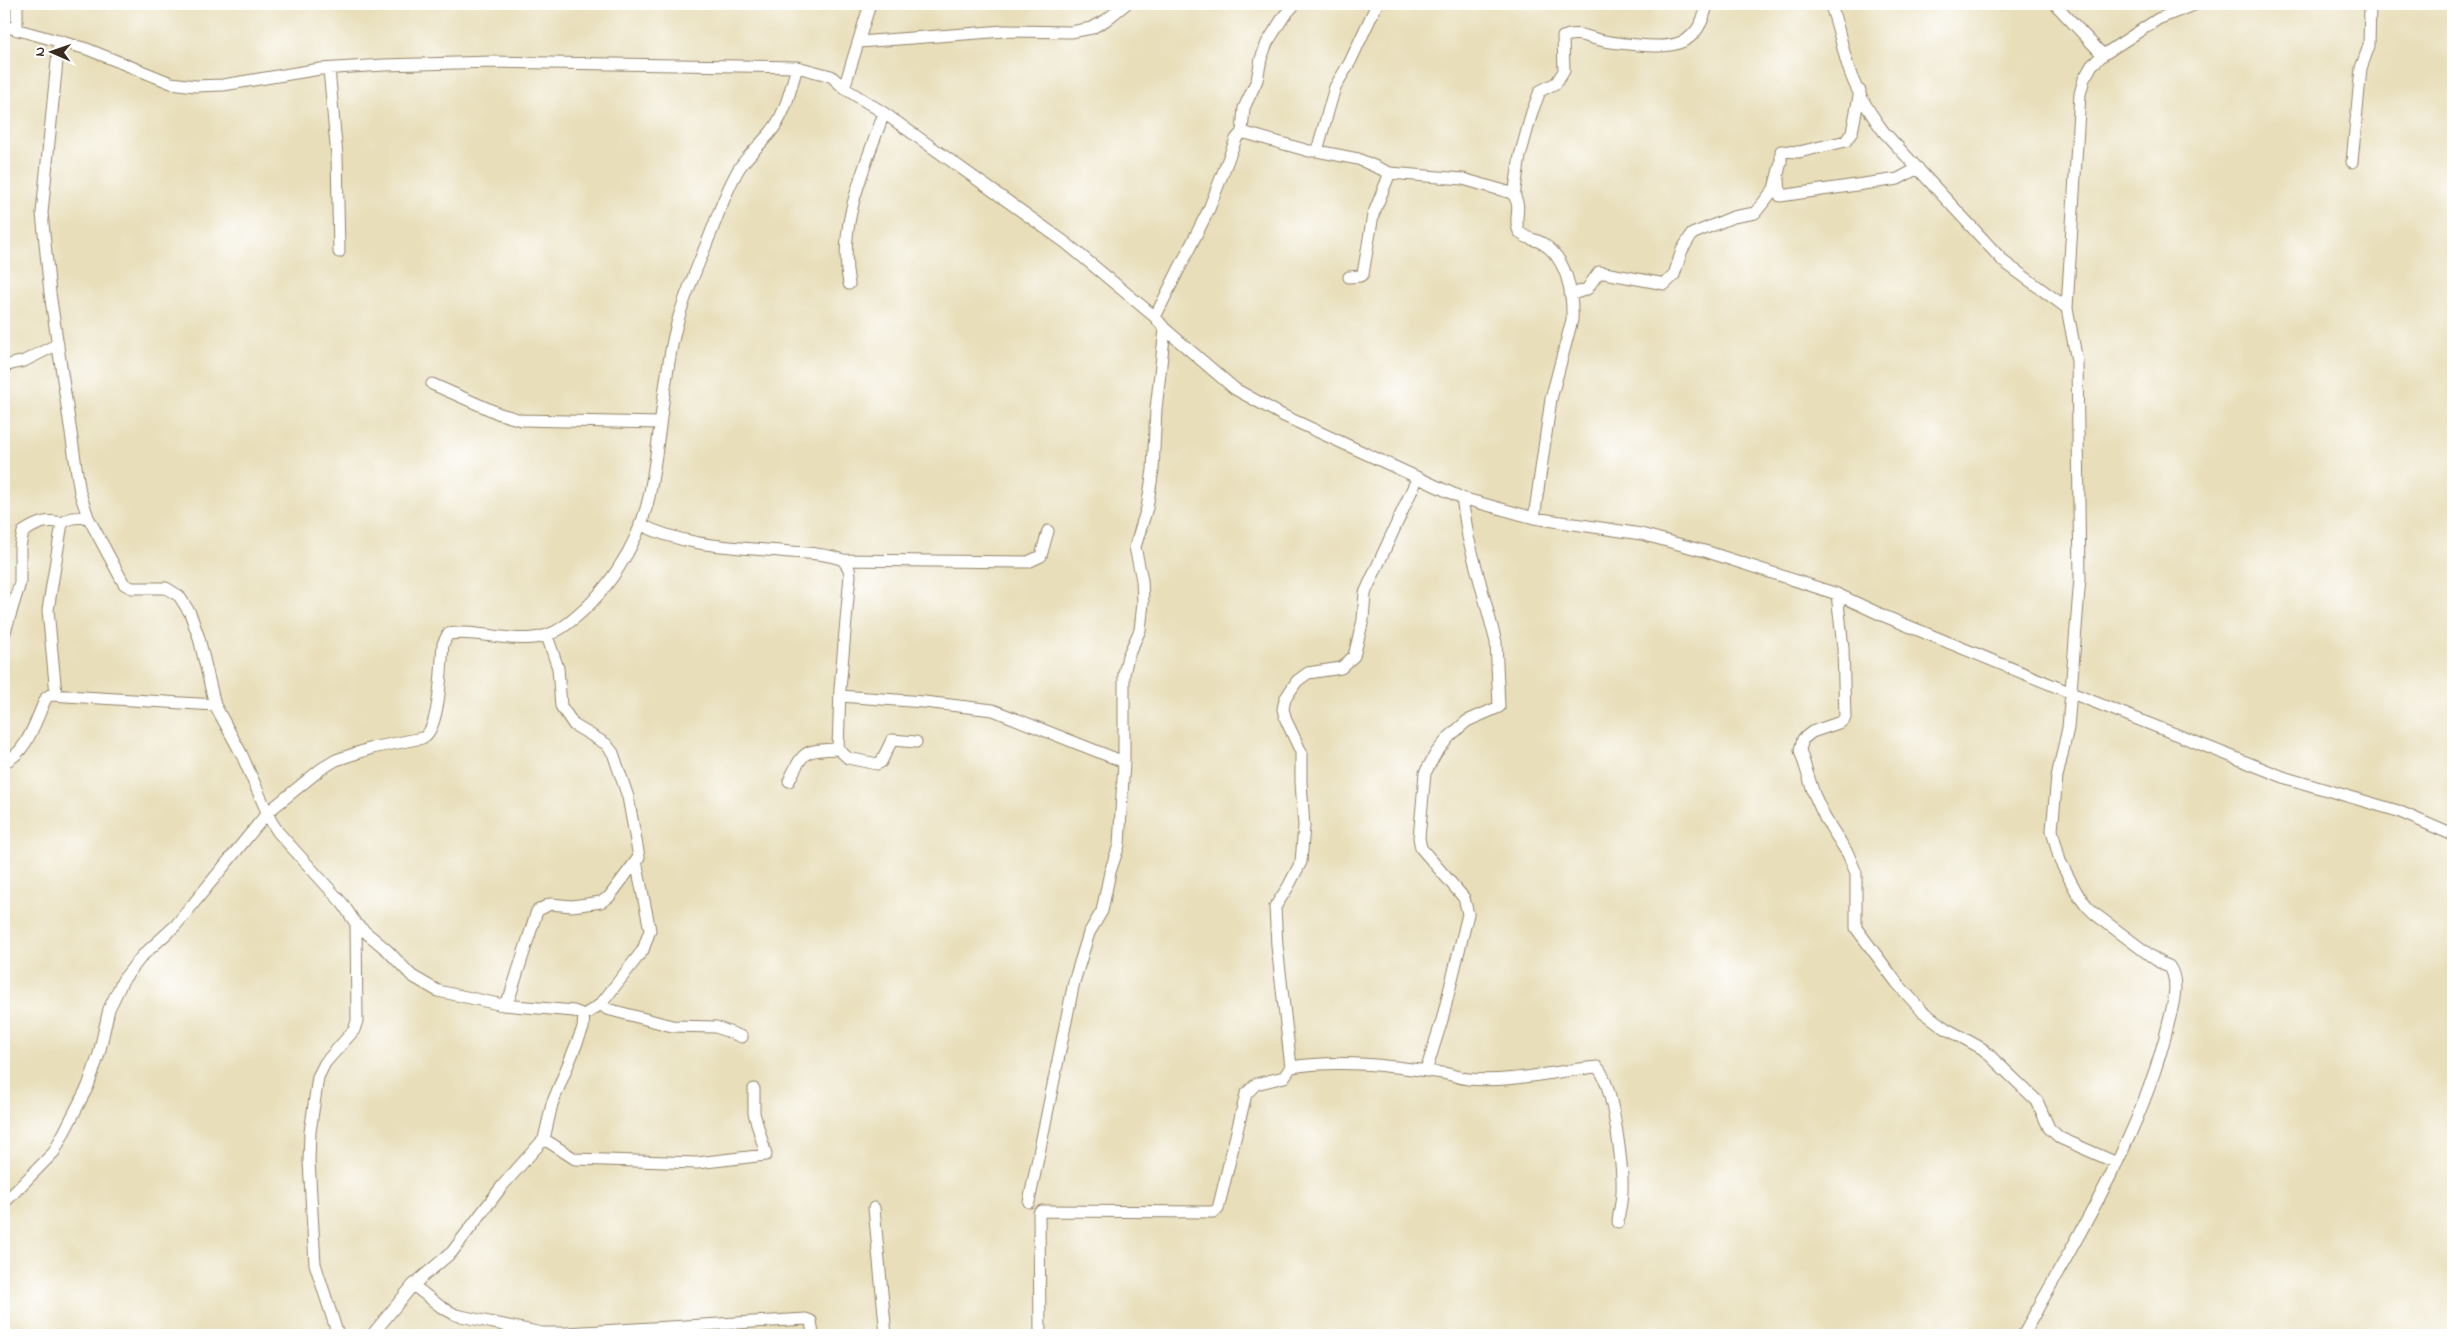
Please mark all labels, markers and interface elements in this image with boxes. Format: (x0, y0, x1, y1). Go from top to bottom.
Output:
north arrow (28, 28, 78, 78)
text: N (30, 47, 51, 57)

